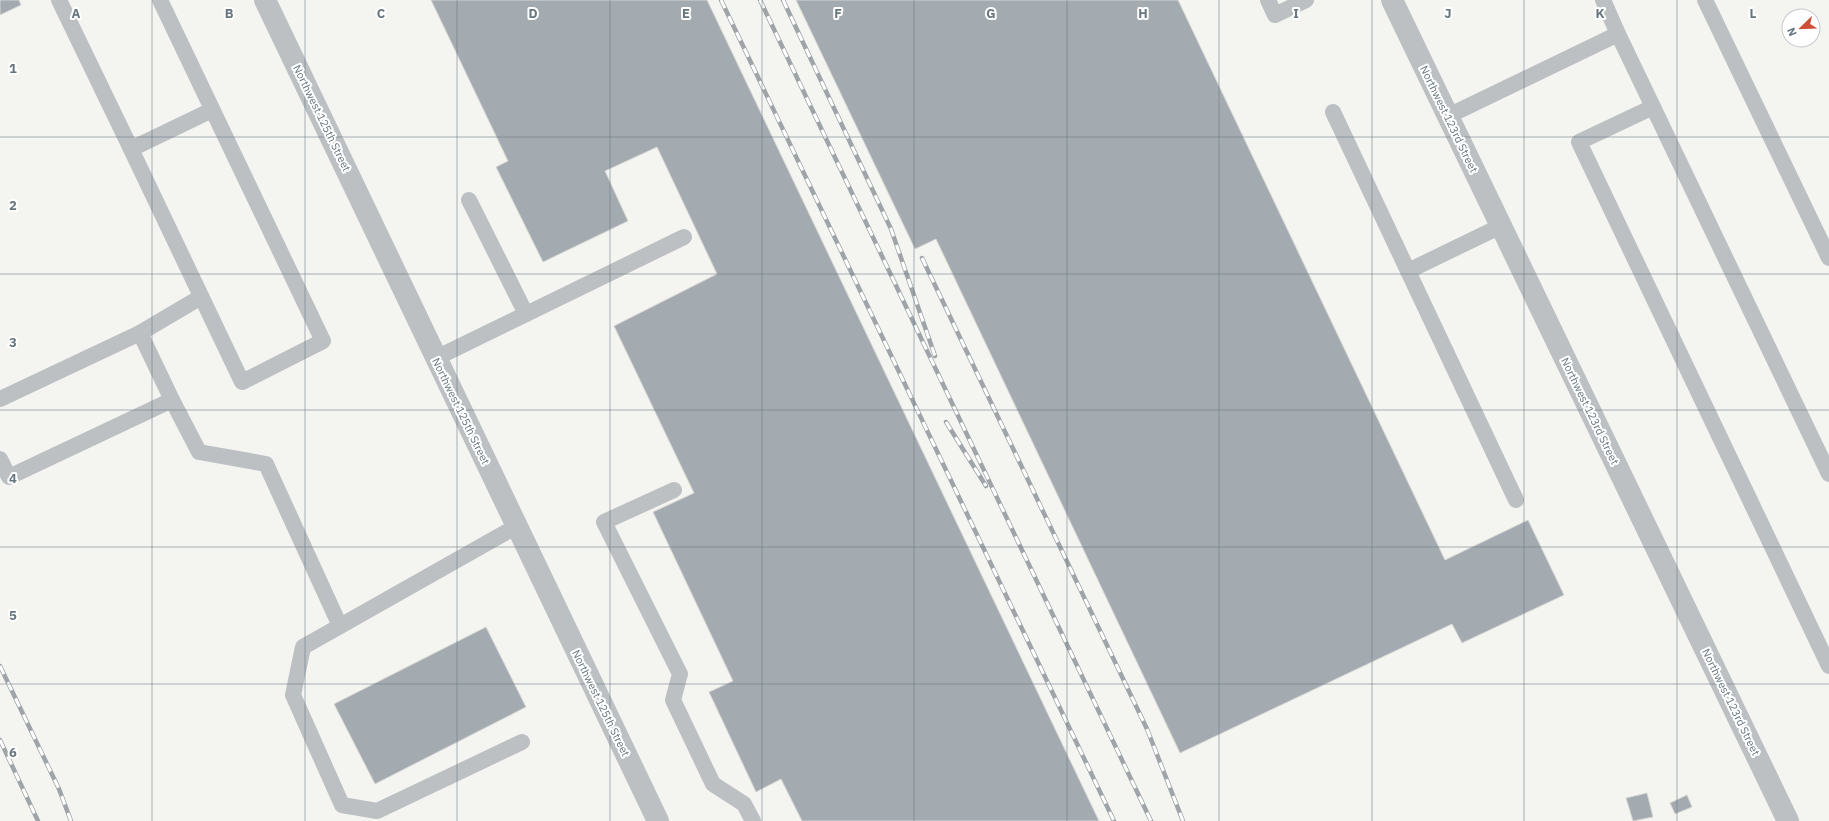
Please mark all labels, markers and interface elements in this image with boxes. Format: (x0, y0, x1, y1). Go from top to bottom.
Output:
text: A (72, 5, 81, 22)
text: B (225, 5, 234, 22)
text: C (377, 5, 386, 22)
text: D (528, 5, 538, 22)
text: E (682, 5, 690, 22)
text: F (834, 5, 842, 22)
text: G (986, 5, 996, 22)
text: H (1138, 5, 1148, 22)
text: I (1293, 5, 1299, 22)
text: J (1444, 5, 1452, 22)
text: K (1595, 5, 1605, 22)
text: L (1750, 5, 1757, 22)
north arrow (1781, 8, 1821, 48)
text: N (1784, 25, 1800, 38)
text: 1 (9, 60, 17, 77)
street label: Northwest 125th Street (290, 62, 354, 174)
street label: Northwest 123rd Street (1417, 63, 1481, 175)
text: 2 (9, 197, 17, 214)
text: 3 (9, 334, 17, 351)
street label: Northwest 125th Street (429, 355, 493, 467)
street label: Northwest 123rd Street (1558, 355, 1622, 467)
text: 4 (9, 470, 17, 487)
text: 5 (9, 607, 17, 624)
street label: Northwest 123rd Street (1699, 646, 1763, 758)
street label: Northwest 125th Street (569, 647, 633, 759)
text: 6 (9, 744, 17, 761)

